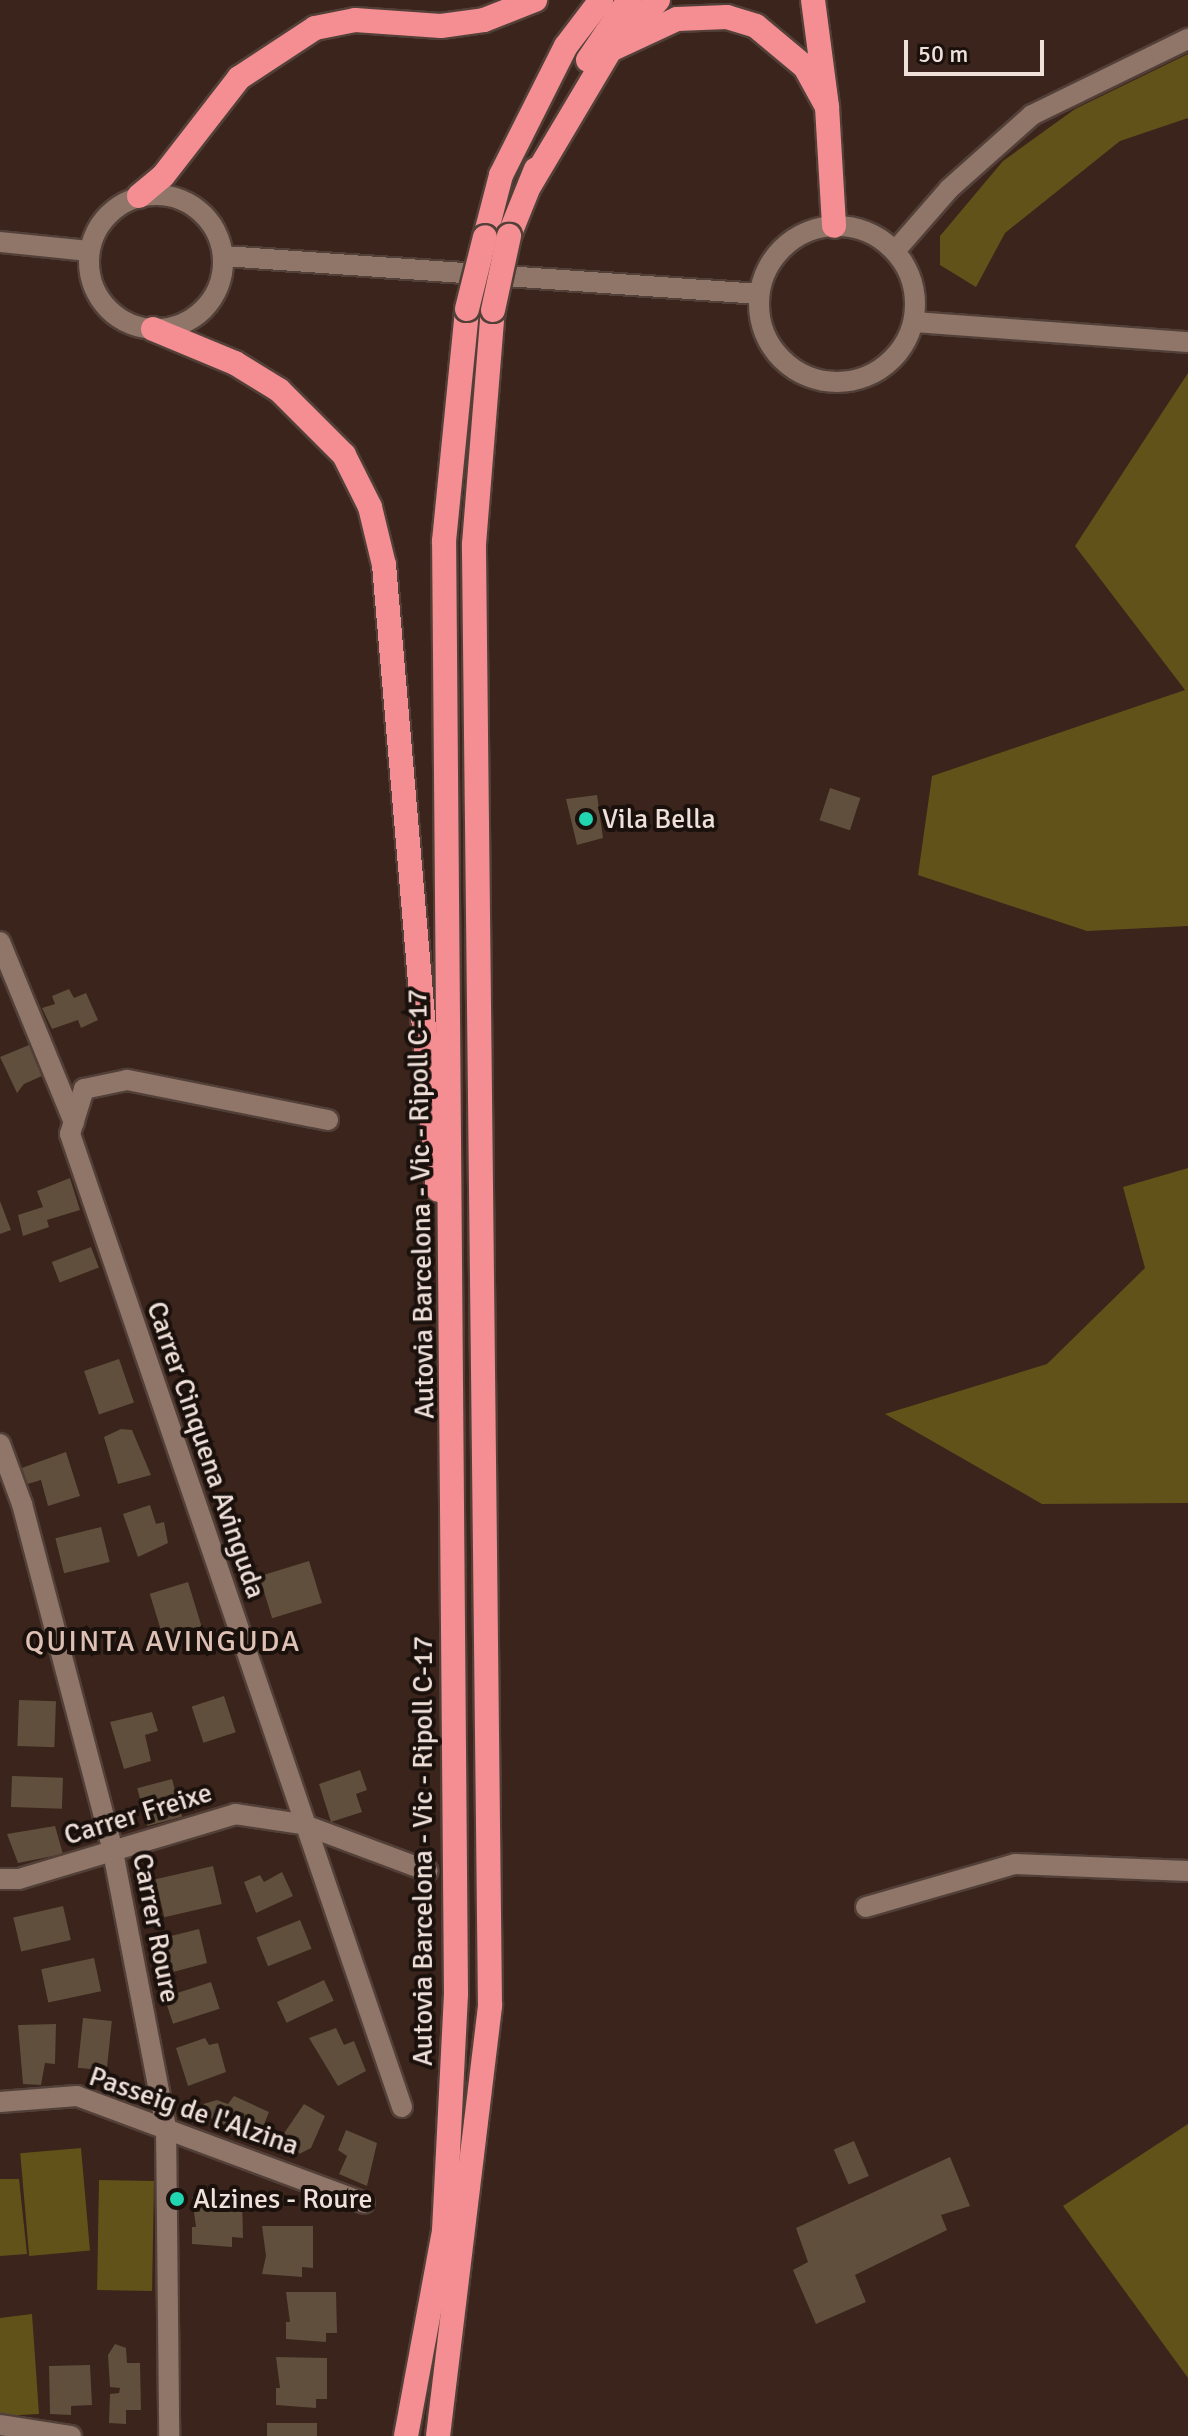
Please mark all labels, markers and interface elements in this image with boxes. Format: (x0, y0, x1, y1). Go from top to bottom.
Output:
scale bar (908, 24, 1048, 74)
text: 50 m (918, 39, 968, 69)
place label: Vila Bella (602, 802, 716, 836)
marker: Vila Bella (577, 810, 595, 828)
street label: Autovia Barcelona - Vic - Ripoll C-17 (400, 989, 442, 1419)
street label: Carrer Cinquena Avinguda (139, 1297, 273, 1603)
district label: QUINTA AVINGUDA (25, 1624, 301, 1660)
street label: Autovia Barcelona - Vic - Ripoll C-17 (406, 1636, 440, 2066)
street label: Carrer Freixe (60, 1776, 216, 1852)
street label: Carrer Roure (125, 1850, 187, 2006)
street label: Passeig de l'Alzina (85, 2059, 303, 2163)
place label: Alzines - Roure (193, 2182, 372, 2216)
marker: Alzines - Roure (168, 2190, 186, 2208)

